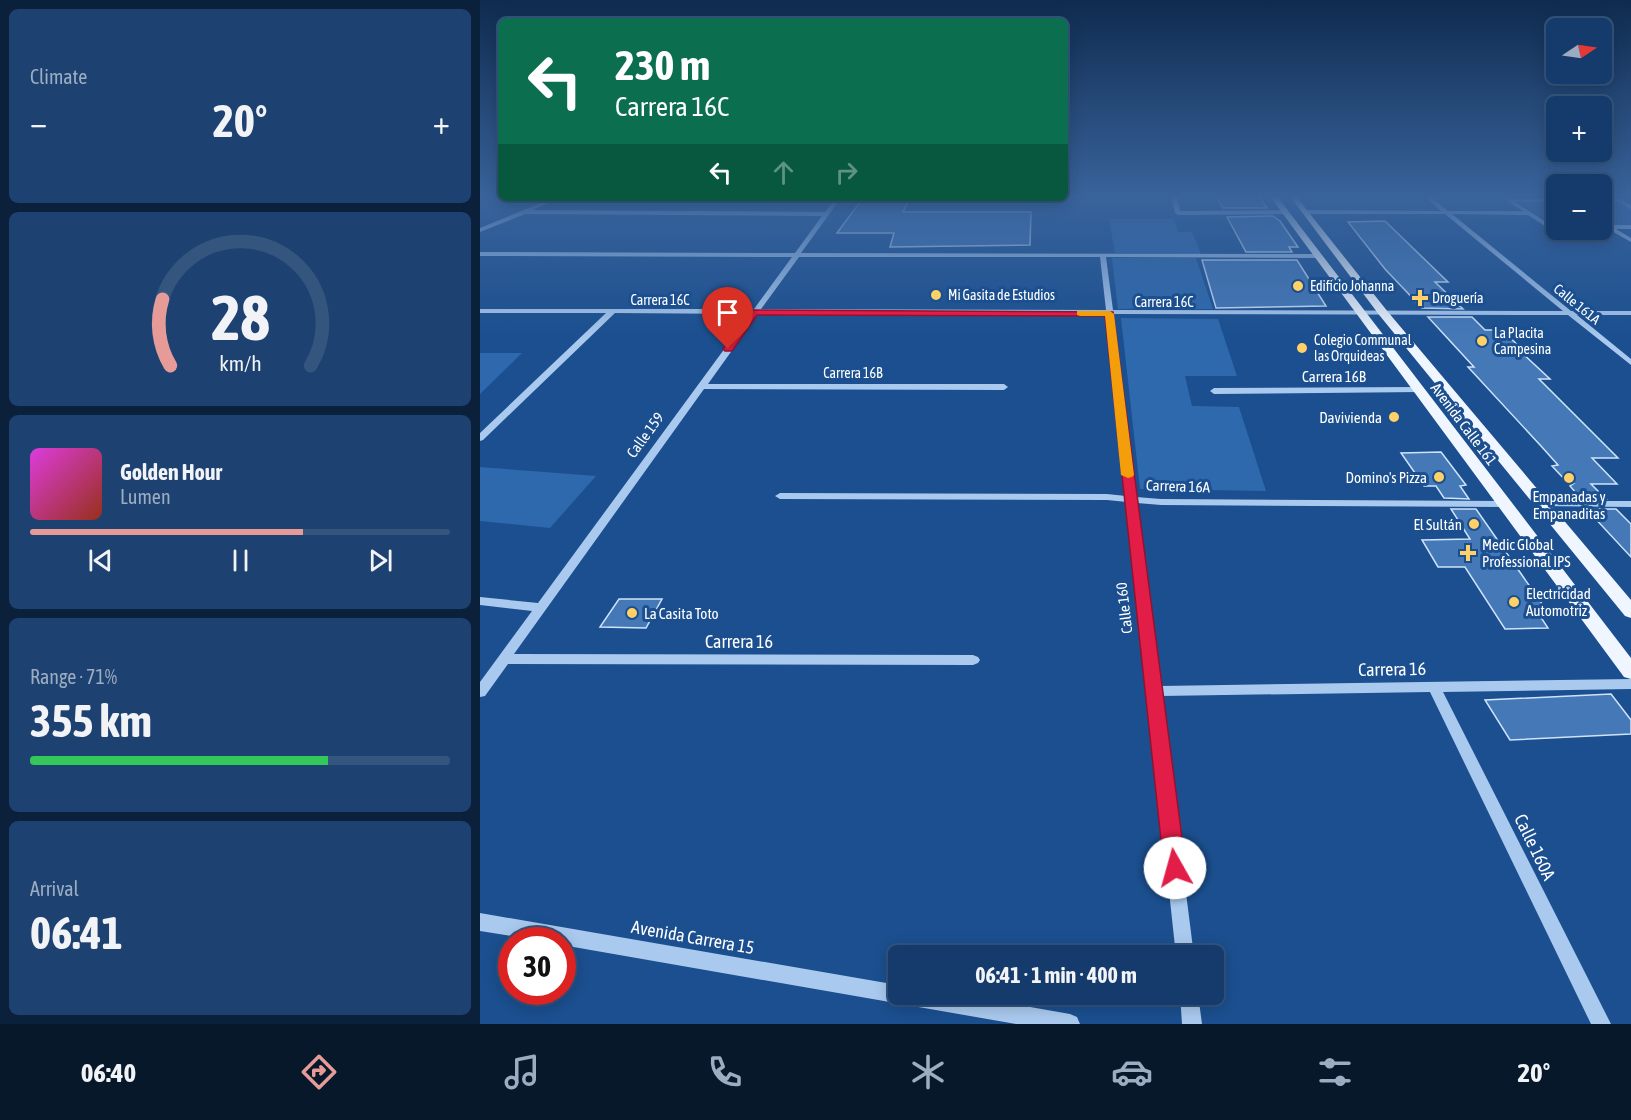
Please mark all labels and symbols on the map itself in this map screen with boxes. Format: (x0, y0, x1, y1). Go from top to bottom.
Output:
north arrow (1546, 18, 1612, 84)
place label: Edificio Johanna (1310, 278, 1394, 294)
marker: Edificio Johanna (1291, 279, 1305, 293)
street label: Calle 161A (1551, 280, 1603, 328)
pin (702, 287, 753, 349)
place label: Mi Gasita de Estudios (948, 287, 1055, 303)
marker: Mi Gasita de Estudios (929, 288, 943, 302)
place label: Droguería (1432, 290, 1484, 306)
marker: Droguería (1413, 291, 1427, 305)
street label: Carrera 16C (630, 292, 690, 308)
street label: Carrera 16C (1134, 294, 1194, 310)
place label: La Placita Campesina (1494, 325, 1551, 357)
place label: Colegio Communal las Orquideas (1314, 332, 1412, 364)
marker: La Placita Campesina (1475, 334, 1489, 348)
marker: Colegio Communal las Orquideas (1295, 341, 1309, 355)
street label: Carrera 16B (823, 365, 883, 381)
street label: Carrera 16B (1302, 368, 1366, 385)
street label: Avenida Calle 161 (1428, 380, 1500, 468)
street label: Calle 159 (623, 409, 667, 461)
place label: Davivienda (1319, 409, 1382, 426)
marker: Davivienda (1387, 410, 1401, 424)
place label: Domino's Pizza (1345, 469, 1427, 486)
marker: Domino's Pizza (1432, 470, 1446, 484)
marker: Empanadas y Empanaditas (1562, 471, 1576, 485)
street label: Carrera 16A (1146, 476, 1211, 496)
place label: Empanadas y Empanaditas (1532, 488, 1606, 522)
place label: El Sultán (1413, 516, 1462, 533)
marker: El Sultán (1467, 517, 1481, 531)
place label: Medic Global Professional IPS (1482, 536, 1571, 570)
marker: Medic Global Professional IPS (1459, 544, 1477, 562)
street label: Calle 160 (1112, 581, 1136, 635)
place label: Electricidad Automotriz (1526, 585, 1591, 619)
marker: Electricidad Automotriz (1507, 595, 1521, 609)
place label: La Casita Toto (644, 605, 719, 622)
marker: La Casita Toto (625, 606, 639, 620)
street label: Carrera 16 (705, 631, 773, 652)
street label: Carrera 16 (1358, 658, 1426, 680)
street label: Calle 160A (1510, 811, 1560, 884)
position arrow (1143, 836, 1207, 900)
street label: Avenida Carrera 15 (630, 916, 756, 958)
speed limit sign: 30 (498, 927, 576, 1005)

